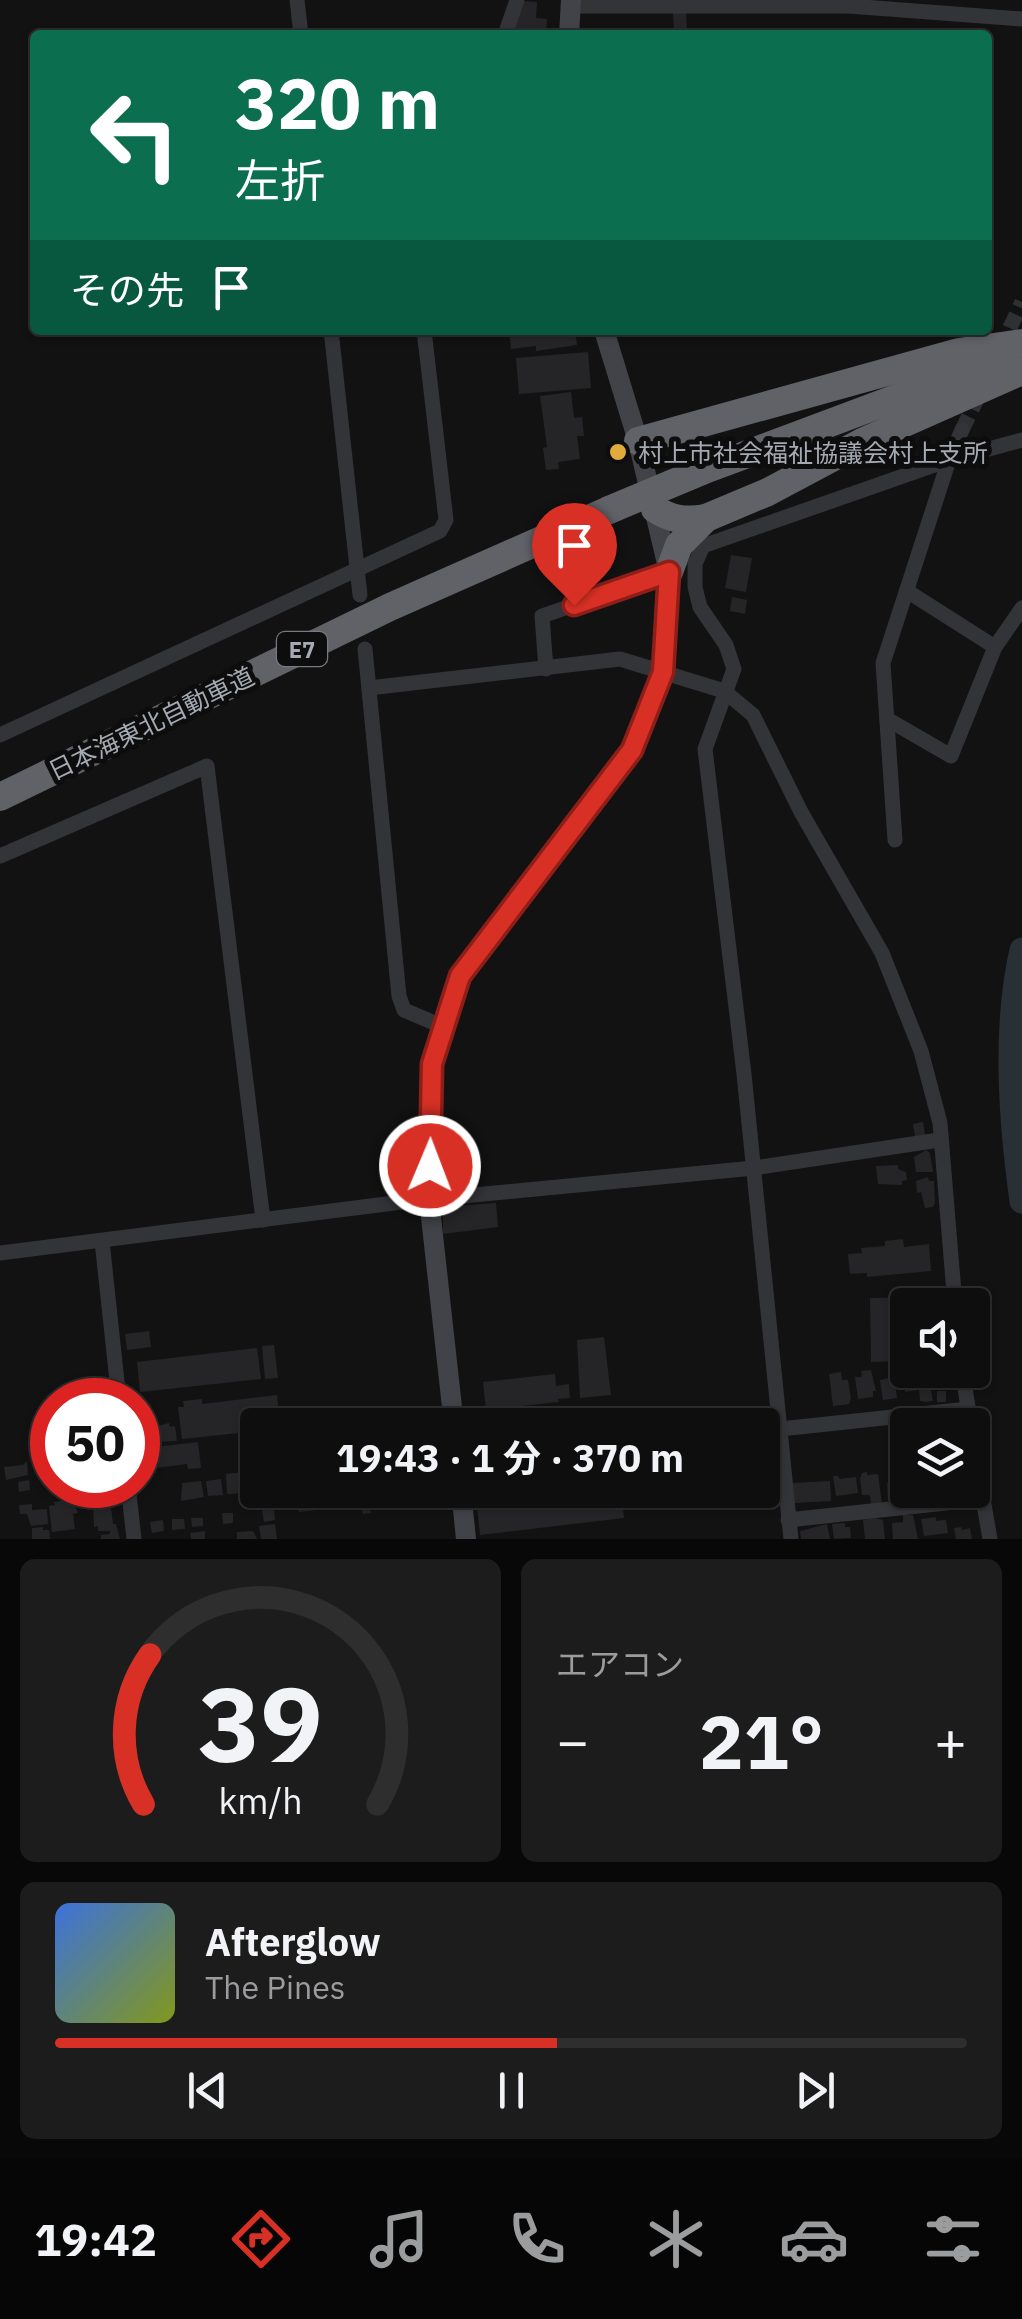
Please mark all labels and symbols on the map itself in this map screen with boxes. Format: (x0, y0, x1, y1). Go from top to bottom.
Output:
place label: 村上市社会福祉協議会村上支所 (638, 436, 988, 469)
marker: 村上市社会福祉協議会村上支所 (607, 441, 629, 463)
pin (532, 503, 617, 606)
road number: E7 (277, 632, 327, 666)
street label: 日本海東北自動車道 (43, 659, 259, 787)
position arrow (378, 1114, 482, 1218)
speed limit sign: 50 (30, 1378, 160, 1508)

